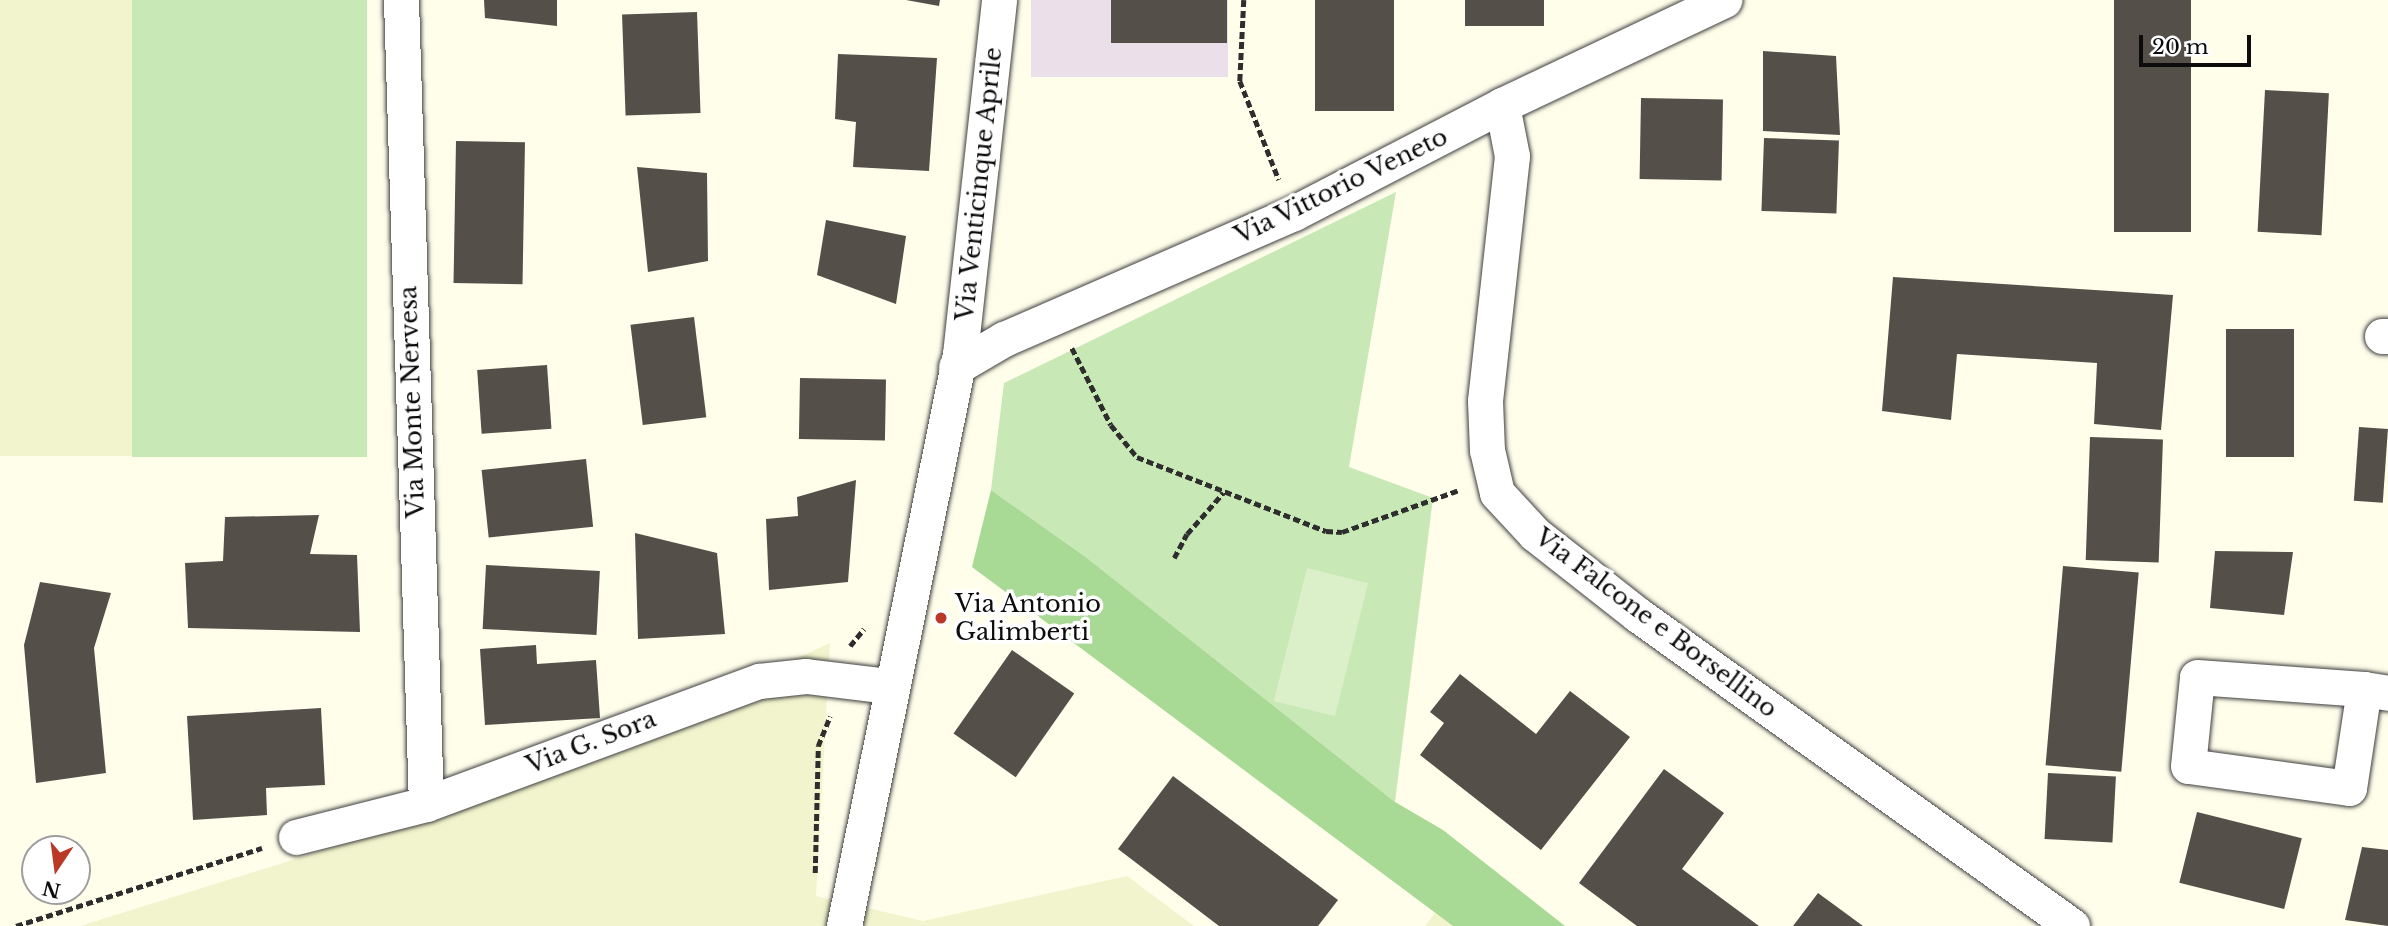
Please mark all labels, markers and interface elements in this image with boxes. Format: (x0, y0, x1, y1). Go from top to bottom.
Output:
scale bar (2143, 21, 2255, 65)
text: 20 m (2152, 34, 2209, 60)
street label: Via Venticinque Aprile (950, 45, 1008, 323)
street label: Via Vittorio Veneto (1229, 121, 1453, 251)
street label: Via Monte Nervesa (394, 285, 430, 519)
street label: Via Falcone e Borsellino (1529, 522, 1783, 724)
place label: Via Antonio Galimberti (955, 590, 1102, 646)
marker: Via Antonio Galimberti (933, 610, 949, 626)
street label: Via G. Sora (522, 704, 660, 780)
north arrow (21, 835, 91, 905)
text: N (40, 876, 63, 902)

